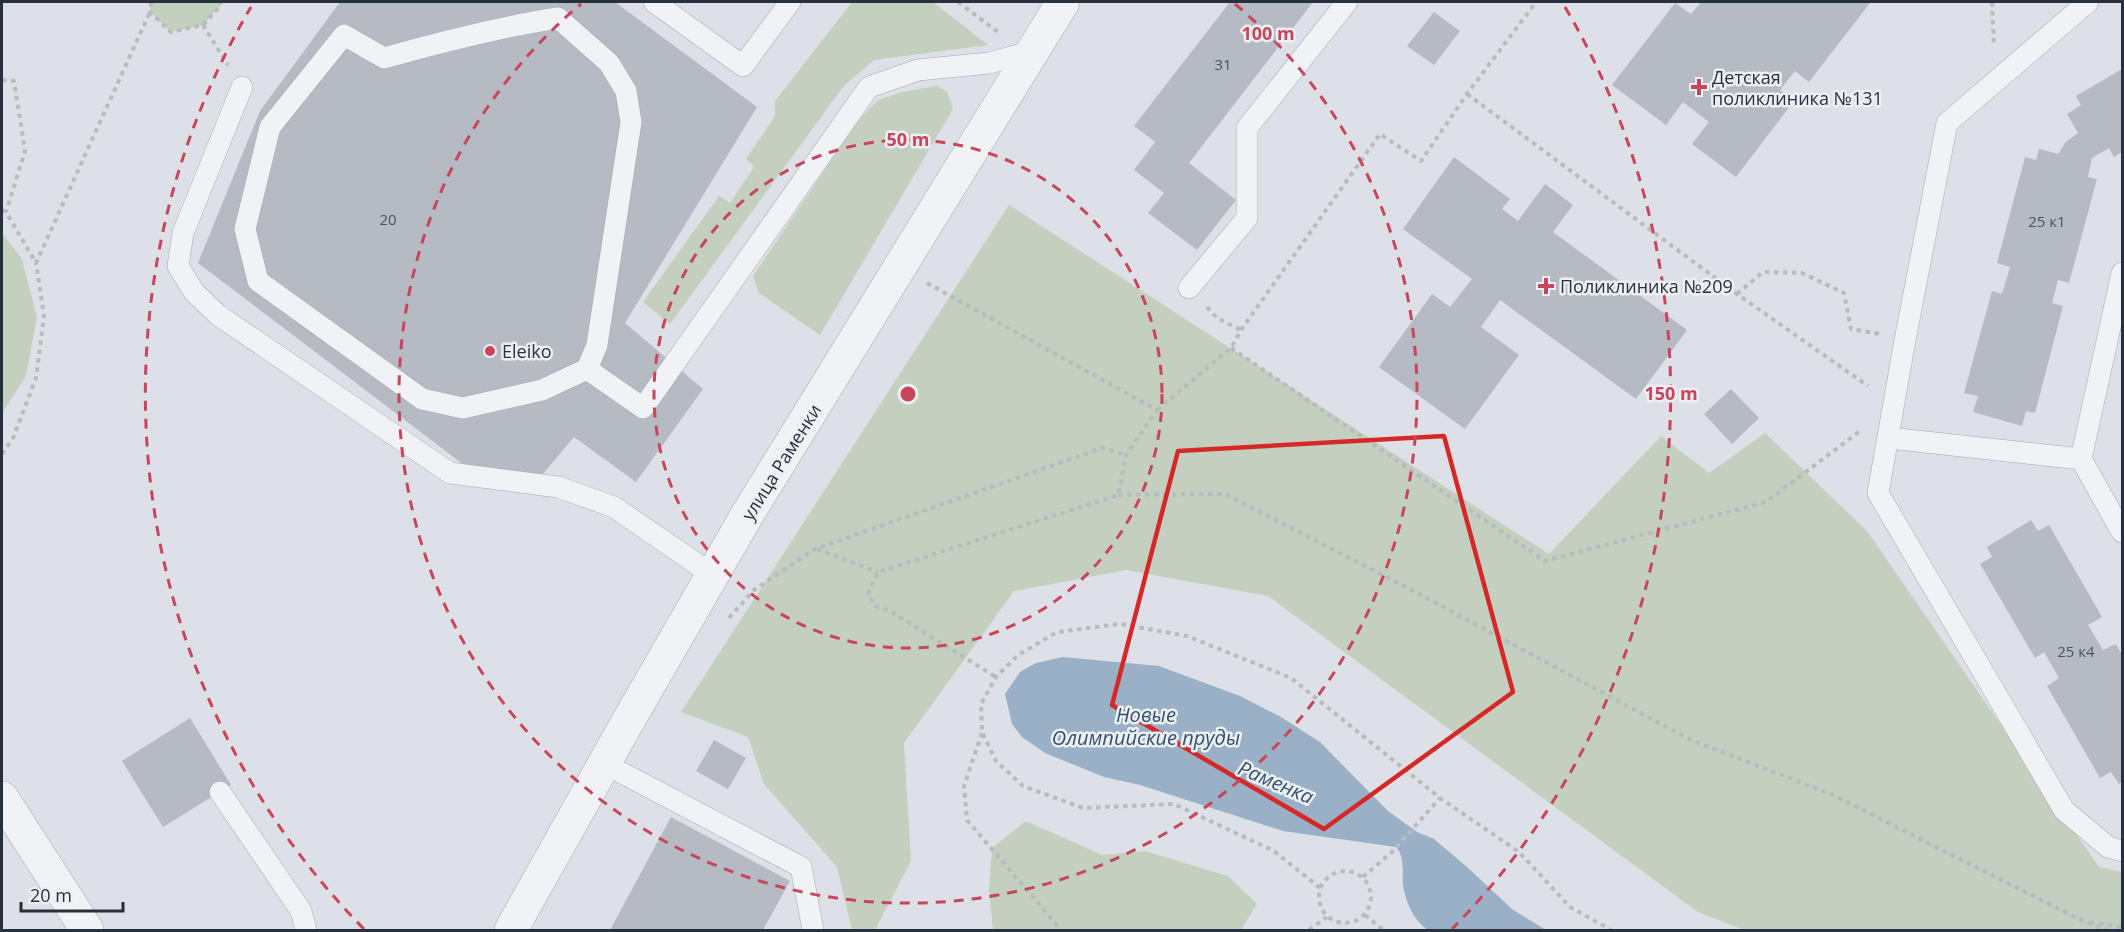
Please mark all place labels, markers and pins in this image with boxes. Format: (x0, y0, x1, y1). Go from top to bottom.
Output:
place label: Детская поликлиника №131 (1712, 65, 1883, 110)
marker: Детская поликлиника №131 (1690, 78, 1708, 96)
place label: Поликлиника №209 (1560, 274, 1733, 298)
marker: Поликлиника №209 (1537, 277, 1555, 295)
place label: Eleiko (502, 339, 551, 363)
marker: Eleiko (483, 344, 497, 358)
centre of rings (898, 384, 918, 404)

